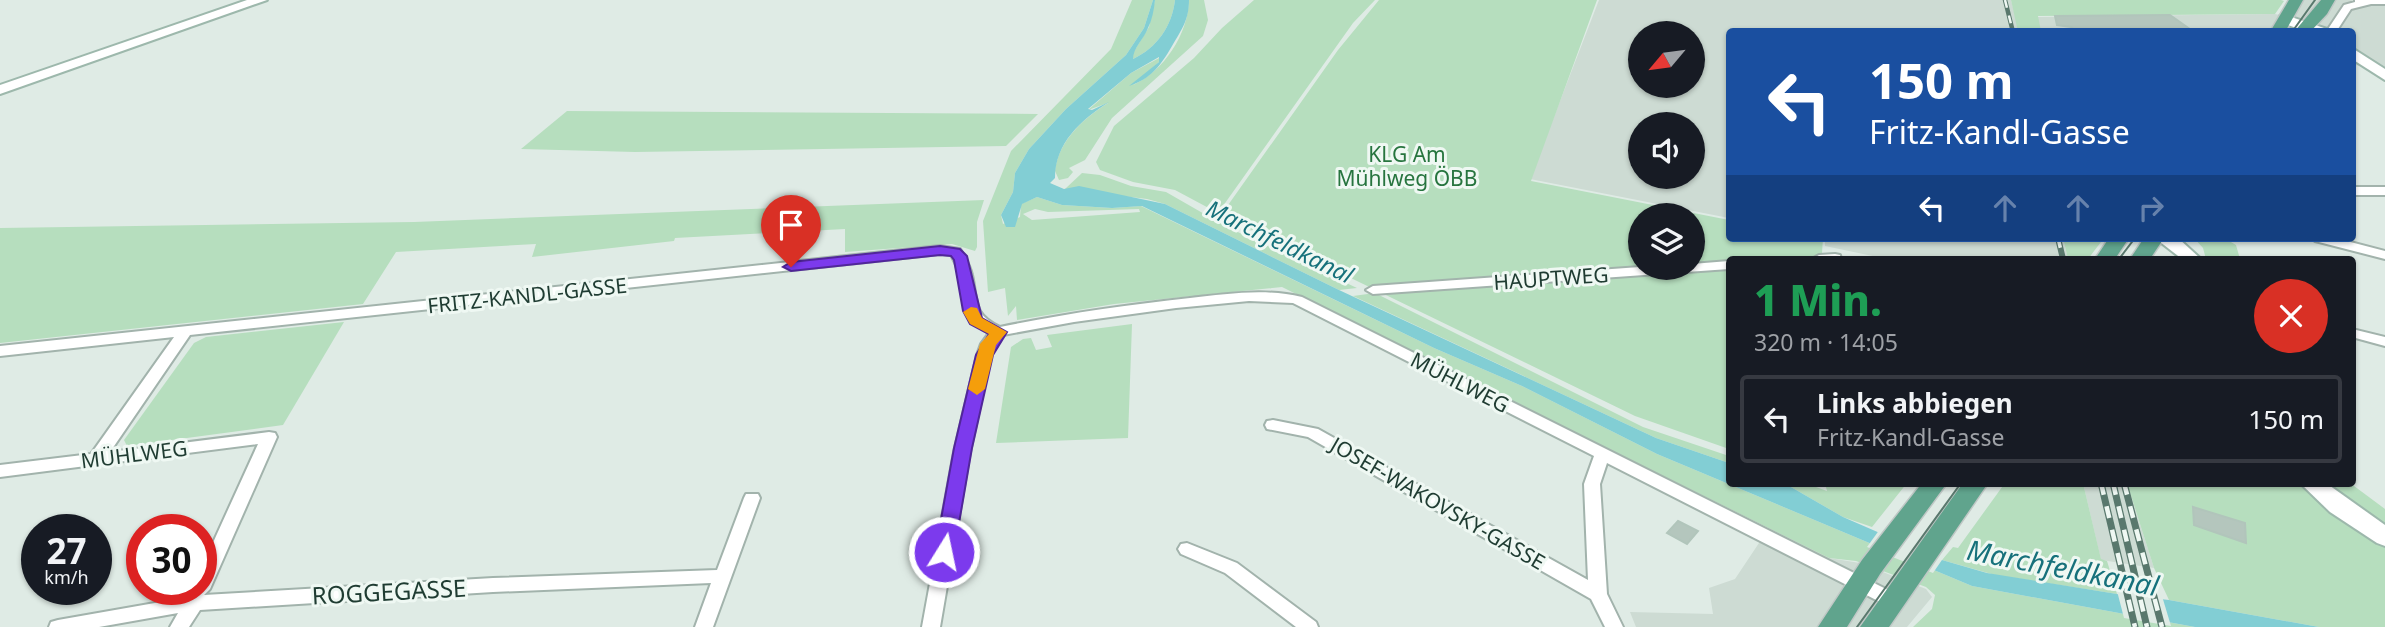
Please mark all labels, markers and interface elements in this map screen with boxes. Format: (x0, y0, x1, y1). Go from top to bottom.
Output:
north arrow (1628, 21, 1704, 98)
map controls (1628, 21, 1705, 280)
text: 150 m (1869, 47, 2014, 113)
icon: left (1754, 56, 1845, 147)
text: Fritz-Kandl-Gasse (1869, 110, 2130, 153)
button: sound (1628, 112, 1705, 189)
park label: KLG Am Mühlweg ÖBB (1337, 140, 1477, 192)
icon: left (1913, 189, 1951, 227)
icon: ahead (1986, 189, 2024, 227)
icon: ahead (2059, 189, 2097, 227)
icon: right (2132, 189, 2170, 227)
water label: Marchfeldkanal (1201, 192, 1360, 291)
pin (761, 195, 821, 267)
button: layers (1628, 203, 1705, 280)
icon: arrive (772, 206, 810, 244)
street label: HAUPTWEG (1493, 260, 1609, 296)
street label: FRITZ-KANDL-GASSE (426, 271, 628, 319)
text: 1 Min. (1754, 271, 1882, 328)
button: close (2254, 279, 2328, 353)
text: 320 m · 14:05 (1754, 326, 1898, 358)
street label: MÜHLWEG (1406, 345, 1514, 419)
text: Links abbiegen (1817, 385, 2013, 421)
icon: left (1758, 400, 1796, 438)
text: 150 m (2248, 401, 2324, 437)
text: Fritz-Kandl-Gasse (1817, 421, 2004, 453)
street label: JOSEF-WAKOVSKY-GASSE (1324, 429, 1550, 576)
street label: MÜHLWEG (79, 434, 189, 474)
speed limit sign: 30 (126, 514, 217, 605)
position arrow (907, 515, 981, 589)
text: 27 (46, 527, 87, 574)
water label: Marchfeldkanal (1964, 530, 2163, 604)
text: km/h (44, 565, 89, 589)
street label: ROGGEGASSE (311, 570, 467, 612)

